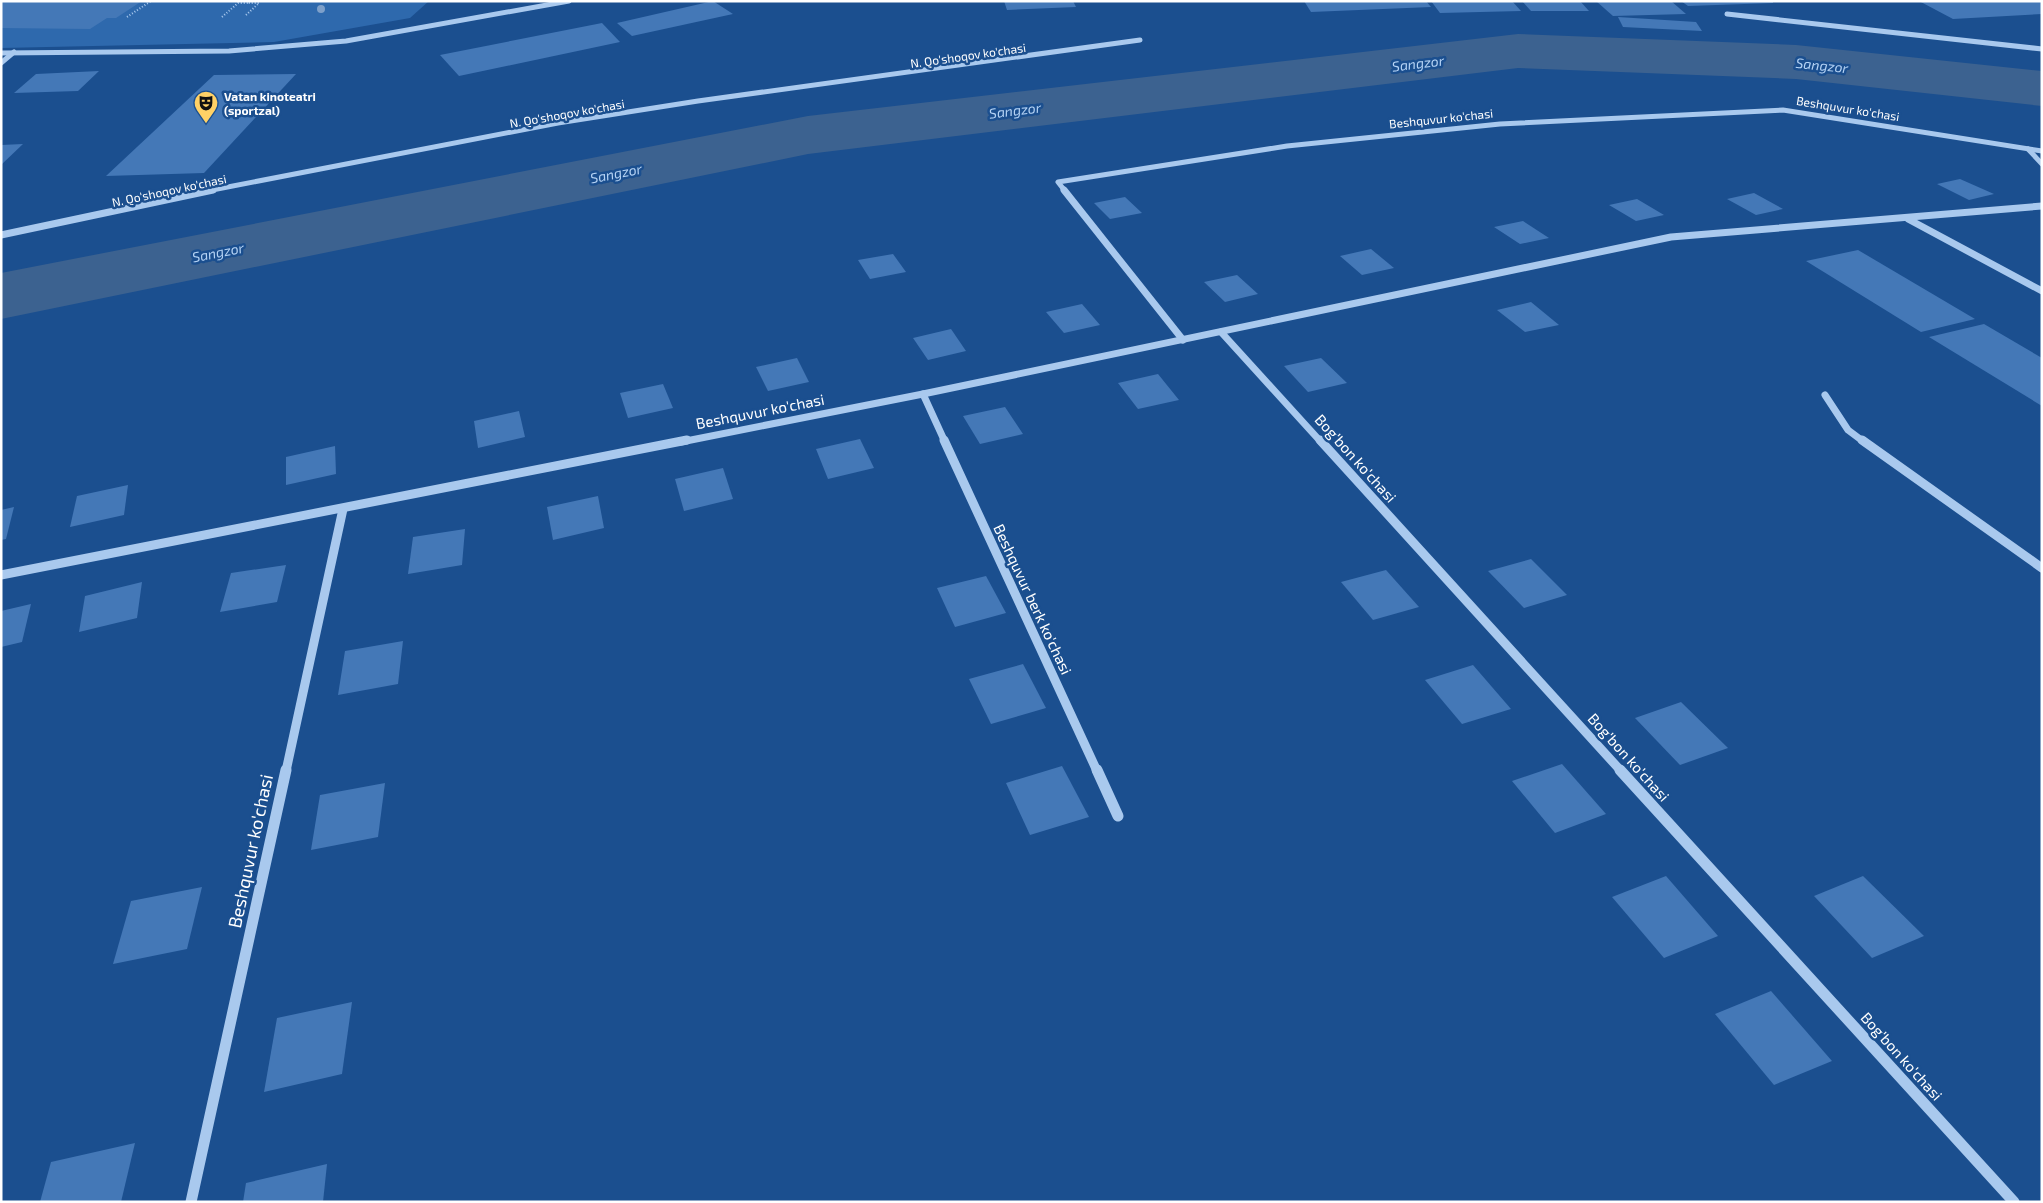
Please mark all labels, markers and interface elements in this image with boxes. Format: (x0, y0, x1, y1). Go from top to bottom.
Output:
street label: N. Qo'shoqov ko'chasi (909, 40, 1027, 71)
water label: Sangzor (1391, 51, 1446, 75)
water label: Sangzor (1795, 54, 1849, 76)
place label: Vatan kinoteatri (sportzal) (224, 89, 316, 117)
theatre icon: Vatan kinoteatri (sportzal) (193, 90, 219, 124)
street label: Beshquvur ko'chasi (1795, 93, 1901, 123)
street label: N. Qo'shoqov ko'chasi (508, 96, 626, 131)
water label: Sangzor (988, 98, 1043, 122)
street label: Beshquvur ko'chasi (1388, 106, 1494, 130)
water label: Sangzor (589, 160, 644, 186)
street label: N. Qo'shoqov ko'chasi (111, 171, 228, 210)
water label: Sangzor (191, 239, 246, 265)
street label: Beshquvur ko'chasi (694, 390, 826, 432)
street label: Bog'bon ko'chasi (1312, 410, 1400, 506)
street label: Beshquvur berk ko'chasi (990, 521, 1076, 677)
street label: Bog'bon ko'chasi (1585, 709, 1673, 805)
street label: Beshquvur ko'chasi (223, 772, 277, 930)
street label: Bog'bon ko'chasi (1858, 1008, 1946, 1104)

